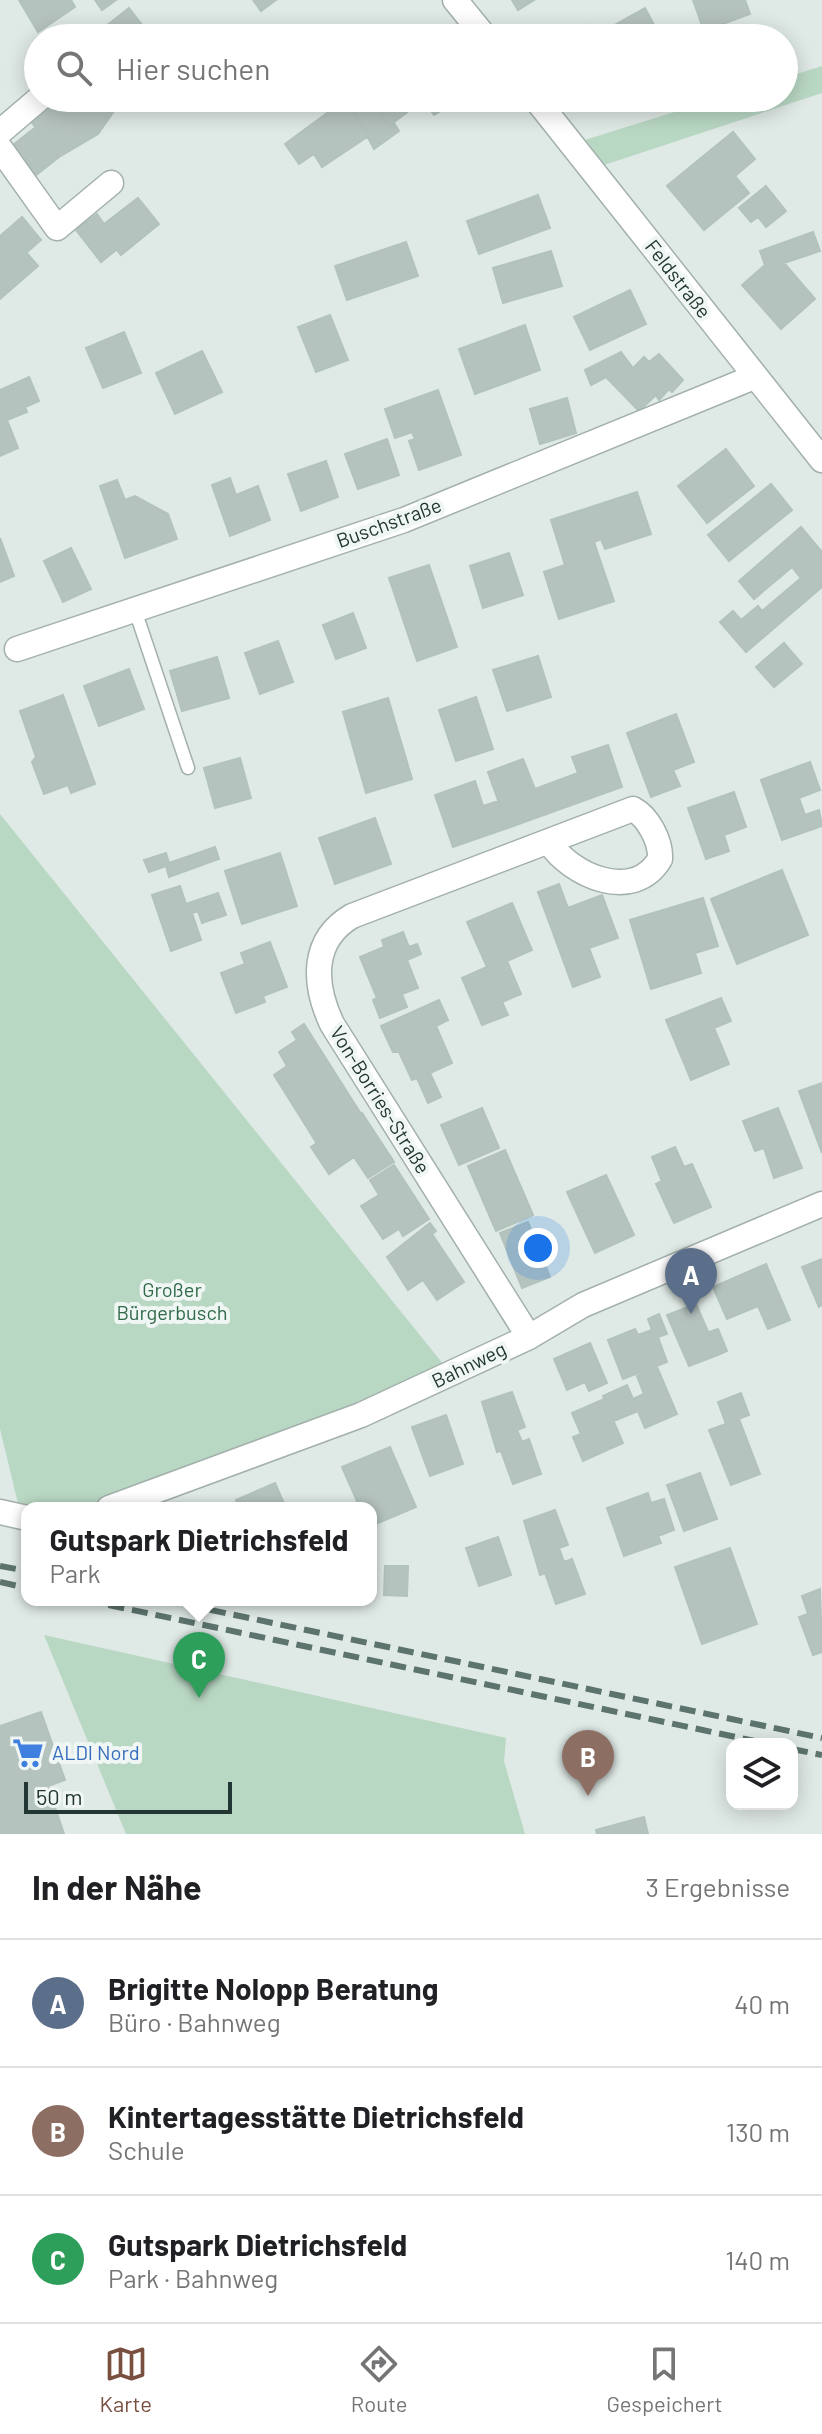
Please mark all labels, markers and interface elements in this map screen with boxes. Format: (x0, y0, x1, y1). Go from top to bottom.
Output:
search box (24, 24, 798, 112)
icon: search (52, 46, 96, 90)
text: Hier suchen (116, 50, 270, 86)
street label: Feldstraße (641, 234, 717, 322)
street label: Buschstraße (333, 492, 444, 552)
street label: Von-Borries-Straße (326, 1021, 436, 1178)
your location (518, 1228, 558, 1268)
pin: A (665, 1248, 717, 1314)
park label: Großer Bürgerbusch (116, 1277, 228, 1324)
street label: Bahnweg (428, 1336, 510, 1392)
popup (21, 1502, 377, 1606)
text: Gutspark Dietrichsfeld (49, 1521, 349, 1557)
text: Park (49, 1557, 100, 1588)
pin: C (173, 1632, 225, 1698)
pin: B (562, 1730, 614, 1796)
supermarket icon: ALDI Nord (11, 1736, 45, 1770)
map controls (726, 1738, 798, 1810)
button: layers (726, 1738, 798, 1810)
place label: ALDI Nord (52, 1740, 140, 1764)
scale bar (24, 1778, 232, 1814)
text: 50 m (36, 1783, 82, 1809)
text: In der Nähe (32, 1866, 202, 1907)
text: 3 Ergebnisse (645, 1871, 790, 1902)
text: Brigitte Nolopp Beratung (108, 1970, 438, 2006)
text: A (49, 1988, 67, 2019)
text: 40 m (734, 1988, 790, 2019)
text: Büro · Bahnweg (108, 2006, 281, 2037)
text: Kintertagesstätte Dietrichsfeld (108, 2098, 524, 2134)
text: B (50, 2116, 66, 2147)
text: 130 m (726, 2116, 790, 2147)
text: Schule (108, 2134, 185, 2165)
text: Gutspark Dietrichsfeld (108, 2226, 407, 2262)
text: C (50, 2244, 66, 2275)
text: 140 m (725, 2244, 790, 2275)
text: Park · Bahnweg (108, 2262, 278, 2293)
tab: Karte (99, 2342, 152, 2416)
tab: Route (351, 2342, 407, 2416)
tab: Gespeichert (606, 2342, 722, 2416)

